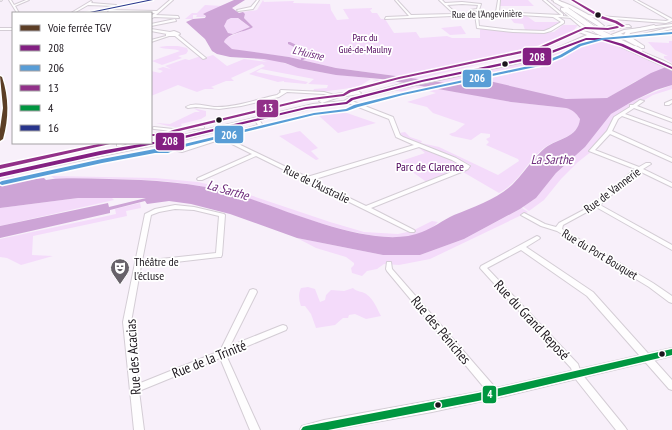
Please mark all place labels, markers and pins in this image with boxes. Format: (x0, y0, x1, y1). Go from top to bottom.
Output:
unlabelled marker (593, 10, 603, 20)
unlabelled marker (500, 59, 510, 69)
unlabelled marker (214, 115, 224, 125)
place label: Théâtre de l'écluse (134, 254, 179, 283)
theatre icon: Théâtre de l'écluse (109, 257, 131, 285)
unlabelled marker (657, 349, 667, 359)
unlabelled marker (433, 400, 443, 410)

